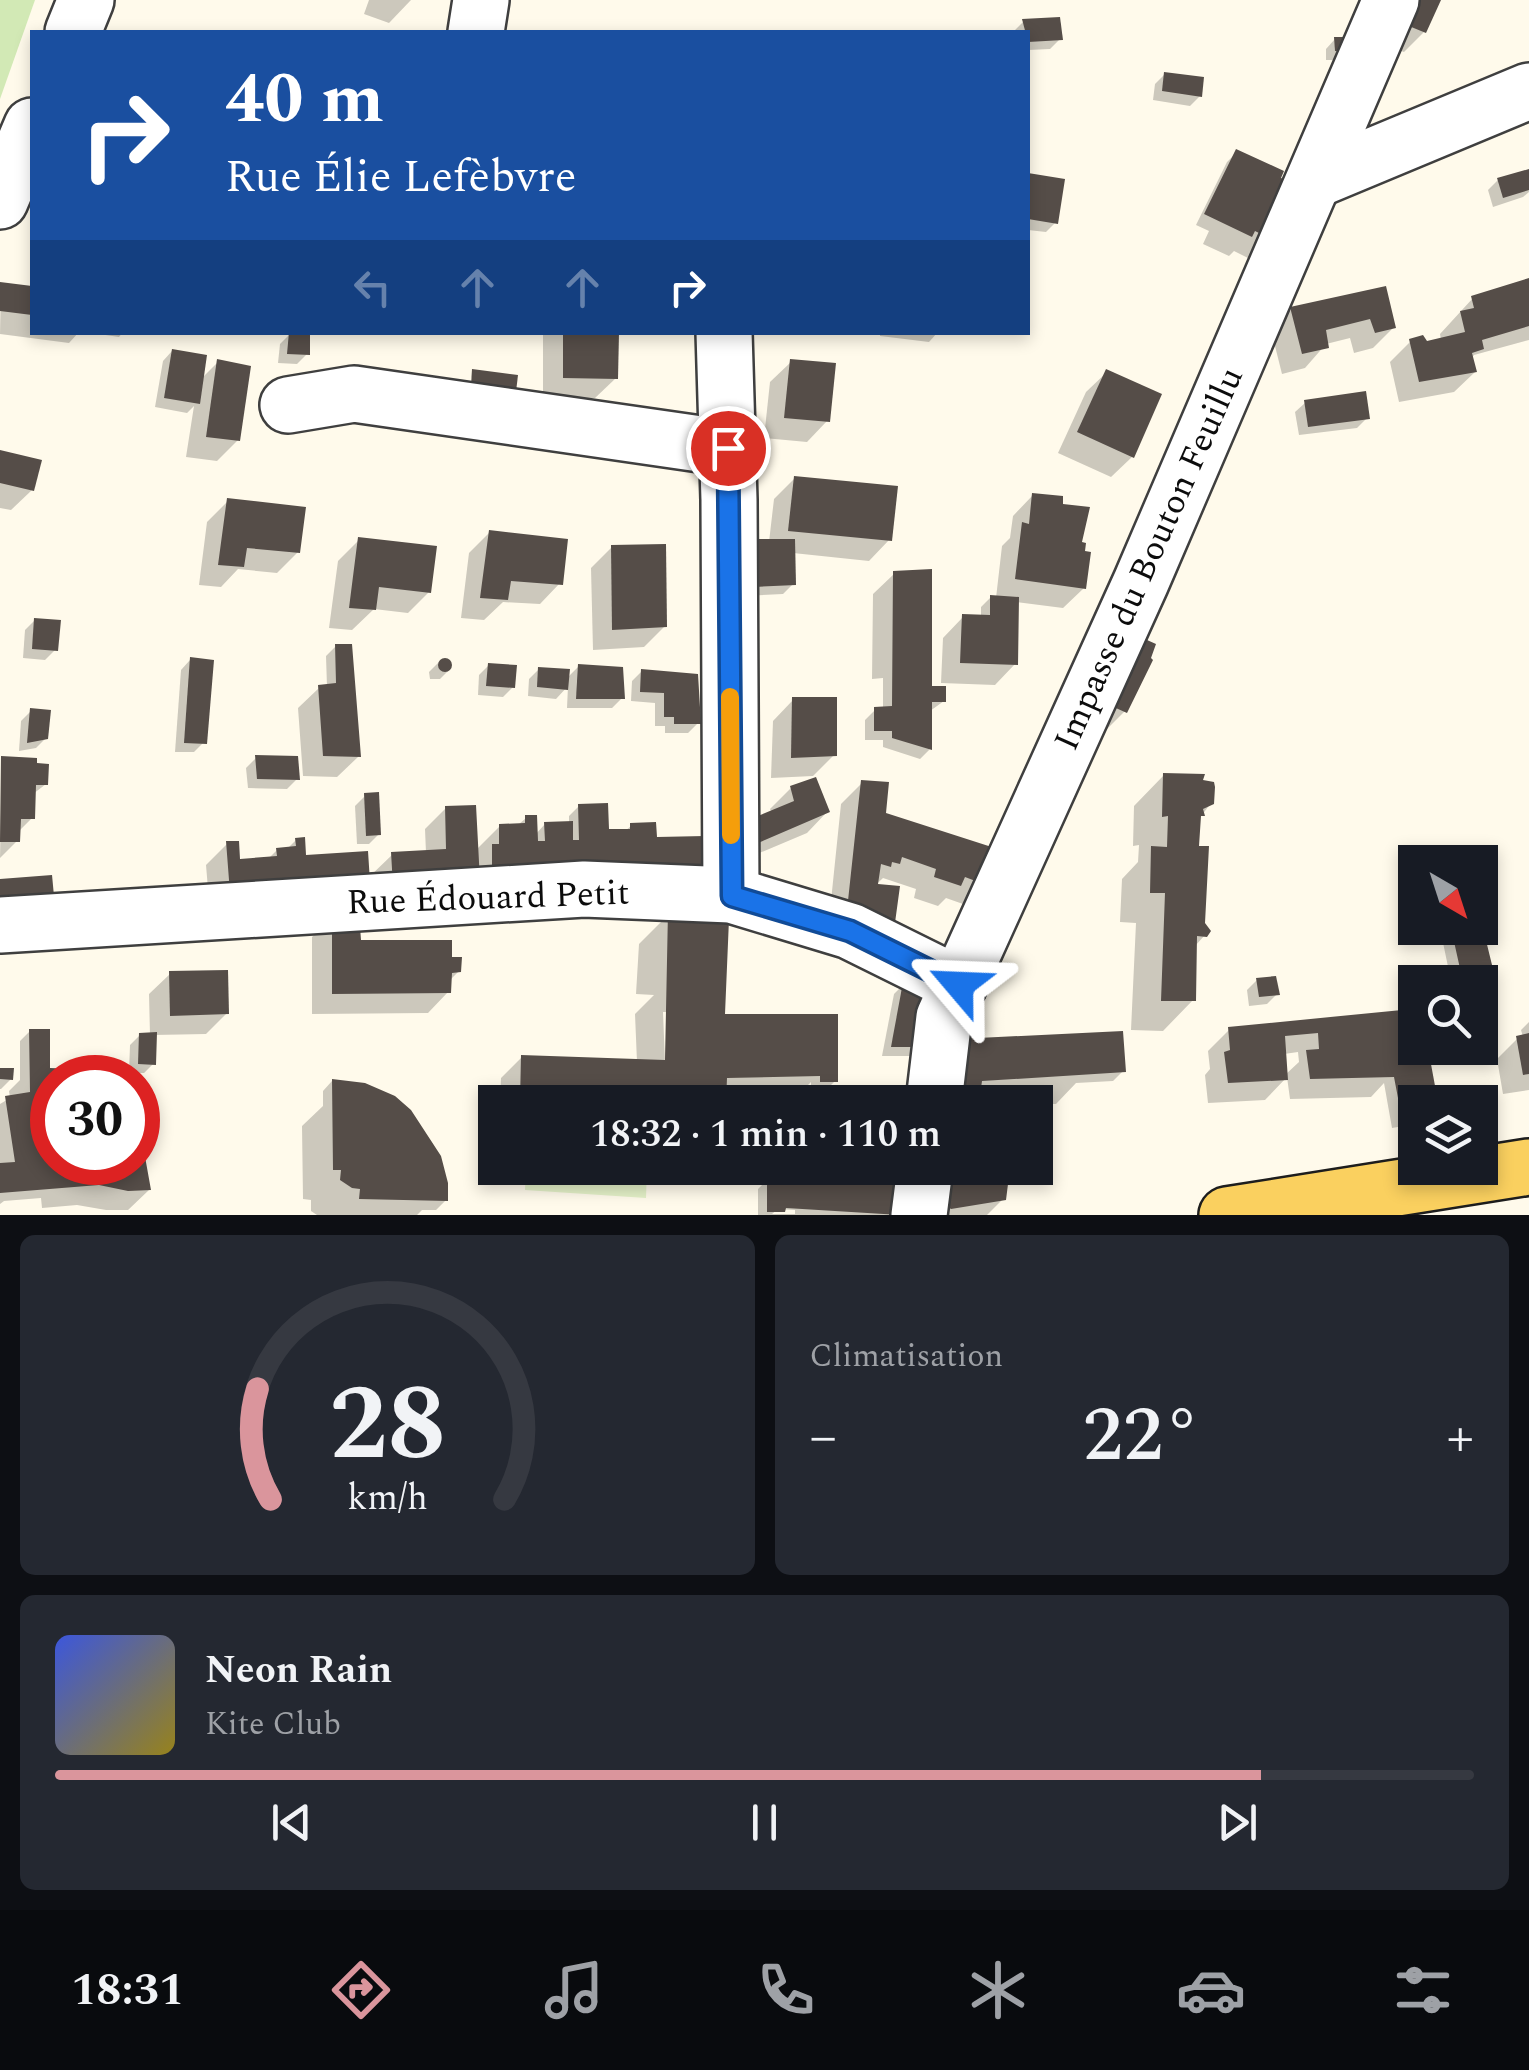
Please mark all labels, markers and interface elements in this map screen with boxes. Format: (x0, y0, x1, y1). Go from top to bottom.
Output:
text: 40 m (225, 47, 384, 153)
icon: right (60, 70, 190, 200)
text: Rue Élie Lefèbvre (225, 143, 577, 212)
icon: left (345, 260, 400, 315)
icon: ahead (450, 260, 505, 315)
icon: ahead (555, 260, 610, 315)
icon: right (660, 260, 715, 315)
street label: Impasse du Bouton Feuillu (1040, 359, 1258, 759)
pin (686, 406, 771, 491)
icon: arrive (701, 421, 756, 476)
north arrow (1398, 845, 1498, 945)
map controls (1398, 845, 1498, 1185)
street label: Rue Édouard Petit (346, 867, 630, 929)
position arrow (907, 933, 1011, 1037)
button: search (1398, 965, 1498, 1065)
speed limit sign: 30 (30, 1055, 160, 1185)
button: layers (1398, 1085, 1498, 1185)
text: 18:32 · 1 min · 110 m (590, 1106, 941, 1164)
text: Climatisation (810, 1332, 1003, 1381)
text: 28 (329, 1347, 446, 1505)
text: 22° (1083, 1380, 1201, 1494)
text: − (810, 1396, 837, 1479)
text: + (1446, 1396, 1474, 1479)
text: km/h (347, 1471, 427, 1526)
text: Neon Rain (205, 1642, 392, 1700)
text: Kite Club (205, 1700, 341, 1749)
icon: previous (264, 1795, 319, 1850)
icon: pause (737, 1795, 792, 1850)
icon: next (1210, 1795, 1265, 1850)
icon: directions (326, 1955, 396, 2025)
icon: music (539, 1955, 609, 2025)
icon: phone (751, 1955, 821, 2025)
icon: climate (963, 1955, 1033, 2025)
icon: car (1176, 1955, 1246, 2025)
icon: filters (1388, 1955, 1458, 2025)
text: 18:31 (71, 1956, 184, 2025)

